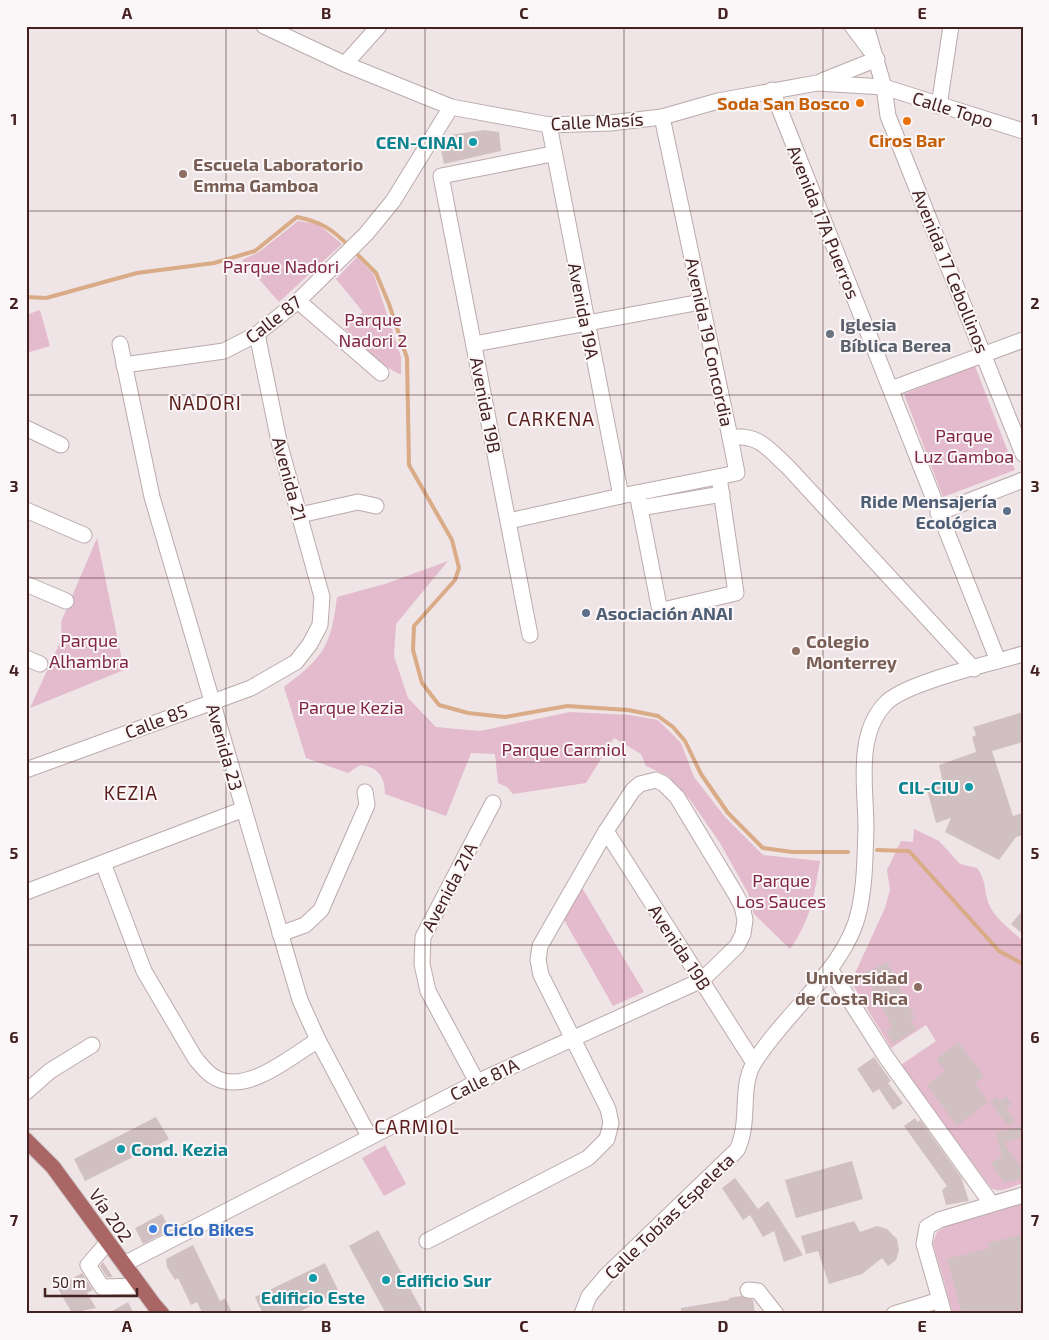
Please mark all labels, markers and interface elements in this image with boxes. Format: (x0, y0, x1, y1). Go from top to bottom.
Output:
text: A (122, 3, 133, 22)
text: B (321, 3, 331, 22)
text: C (519, 3, 529, 22)
text: D (718, 3, 729, 22)
text: E (917, 3, 927, 22)
street label: Calle Topo (910, 86, 996, 132)
place label: Soda San Bosco (717, 92, 850, 114)
marker: Soda San Bosco (854, 97, 866, 109)
street label: Calle Masís (550, 108, 644, 134)
text: 1 (11, 109, 17, 128)
text: 1 (1032, 109, 1038, 128)
marker: Ciros Bar (901, 115, 913, 127)
place label: Ciros Bar (869, 129, 946, 151)
place label: CEN-CINAI (376, 131, 463, 153)
marker: CEN-CINAI (467, 136, 479, 148)
street label: Avenida 17A Puerros (783, 142, 865, 302)
place label: Escuela Laboratorio Emma Gamboa (193, 153, 363, 196)
marker: Escuela Laboratorio Emma Gamboa (177, 168, 189, 180)
street label: Avenida 17 Cebollinos (908, 186, 994, 356)
park label: Parque Nadori (223, 255, 339, 277)
street label: Avenida 19 Concordia (681, 256, 739, 428)
street label: Avenida 19A (564, 261, 604, 362)
street label: Calle 87 (241, 290, 305, 348)
text: 2 (9, 293, 19, 312)
text: 2 (1030, 293, 1040, 312)
park label: Parque Nadori 2 (339, 308, 407, 351)
place label: Iglesia Bíblica Berea (840, 313, 951, 356)
marker: Iglesia Bíblica Berea (824, 328, 836, 340)
street label: Avenida 19B (466, 355, 506, 455)
district label: NADORI (168, 391, 242, 414)
district label: CARKENA (507, 407, 595, 430)
park label: Parque Luz Gamboa (914, 424, 1014, 467)
street label: Avenida 21 (268, 434, 312, 524)
text: 3 (9, 476, 19, 495)
text: 3 (1030, 476, 1040, 495)
place label: Ride Mensajería Ecológica (860, 490, 997, 533)
marker: Ride Mensajería Ecológica (1001, 505, 1013, 517)
place label: Asociación ANAI (596, 602, 733, 624)
marker: Asociación ANAI (580, 607, 592, 619)
park label: Parque Alhambra (49, 629, 129, 672)
place label: Colegio Monterrey (806, 630, 898, 673)
marker: Colegio Monterrey (790, 645, 802, 657)
text: 4 (9, 660, 19, 679)
text: 4 (1030, 660, 1040, 679)
park label: Parque Kezia (298, 696, 404, 718)
street label: Calle 85 (122, 699, 190, 743)
street label: Avenida 23 (202, 701, 248, 793)
park label: Parque Carmiol (502, 738, 627, 760)
place label: CIL-CIU (898, 776, 959, 798)
district label: KEZIA (104, 781, 158, 804)
marker: CIL-CIU (963, 781, 975, 793)
street label: Avenida 21A (416, 838, 482, 935)
text: 5 (10, 843, 19, 862)
text: 5 (1031, 843, 1040, 862)
park label: Parque Los Sauces (736, 869, 826, 912)
street label: Avenida 19B (644, 900, 716, 994)
place label: Universidad de Costa Rica (795, 966, 908, 1009)
marker: Universidad de Costa Rica (912, 981, 924, 993)
text: 6 (9, 1027, 19, 1046)
text: 6 (1030, 1027, 1040, 1046)
street label: Calle 81A (446, 1053, 523, 1105)
district label: CARMIOL (374, 1115, 460, 1138)
place label: Cond. Kezia (131, 1138, 228, 1160)
marker: Cond. Kezia (115, 1143, 127, 1155)
street label: Calle Tobías Espeleta (600, 1148, 738, 1284)
street label: Vía 202 (85, 1184, 137, 1246)
text: 7 (10, 1210, 19, 1229)
text: 7 (1031, 1210, 1040, 1229)
place label: Ciclo Bikes (163, 1218, 254, 1240)
marker: Ciclo Bikes (147, 1223, 159, 1235)
scale bar (45, 1265, 138, 1297)
place label: Edificio Sur (396, 1269, 492, 1291)
marker: Edificio Este (307, 1272, 319, 1284)
text: 50 m (52, 1273, 86, 1291)
marker: Edificio Sur (380, 1274, 392, 1286)
place label: Edificio Este (261, 1286, 365, 1308)
text: A (122, 1316, 133, 1335)
text: B (321, 1316, 331, 1335)
text: C (519, 1316, 529, 1335)
text: D (718, 1316, 729, 1335)
text: E (917, 1316, 927, 1335)

